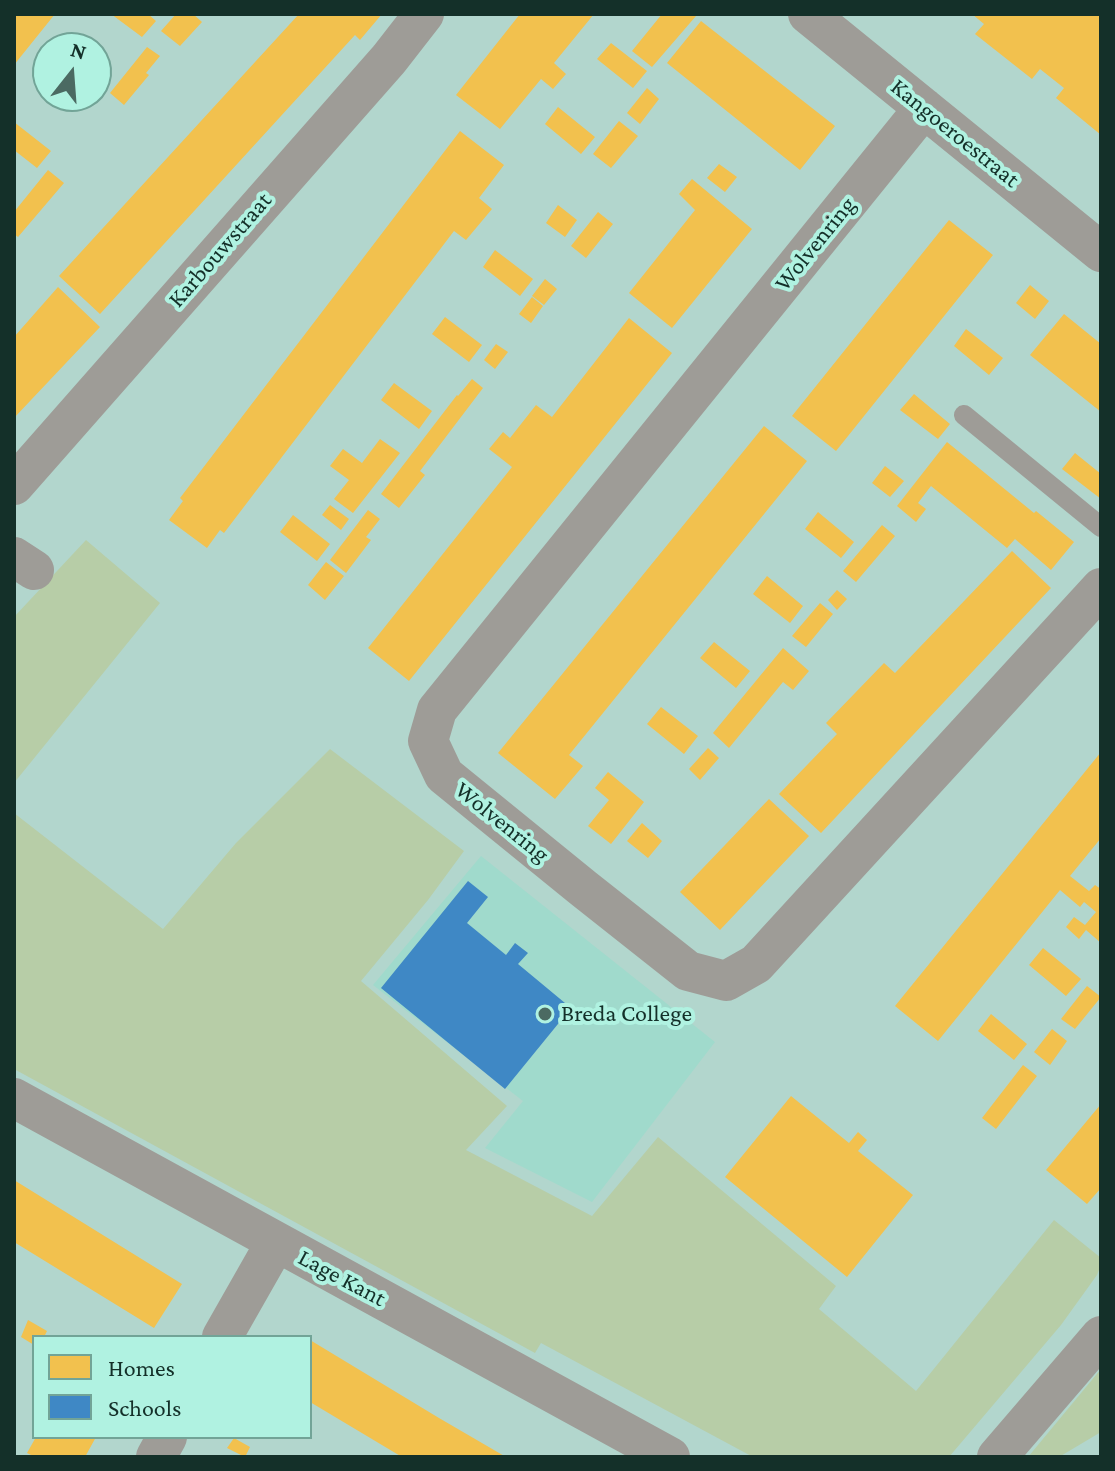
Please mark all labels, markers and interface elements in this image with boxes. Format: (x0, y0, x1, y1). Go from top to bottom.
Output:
north arrow (32, 32, 112, 112)
text: N (68, 36, 89, 65)
street label: Kangoeroestraat (885, 72, 1025, 194)
street label: Karbouwstraat (162, 187, 278, 313)
street label: Wolvenring (768, 191, 862, 297)
street label: Wolvenring (449, 775, 555, 869)
place label: Breda College (561, 1000, 692, 1028)
marker: Breda College (536, 1005, 554, 1023)
street label: Lage Kant (293, 1243, 391, 1313)
legend (32, 1335, 312, 1439)
text: Homes (108, 1354, 175, 1381)
text: Schools (108, 1394, 182, 1421)

